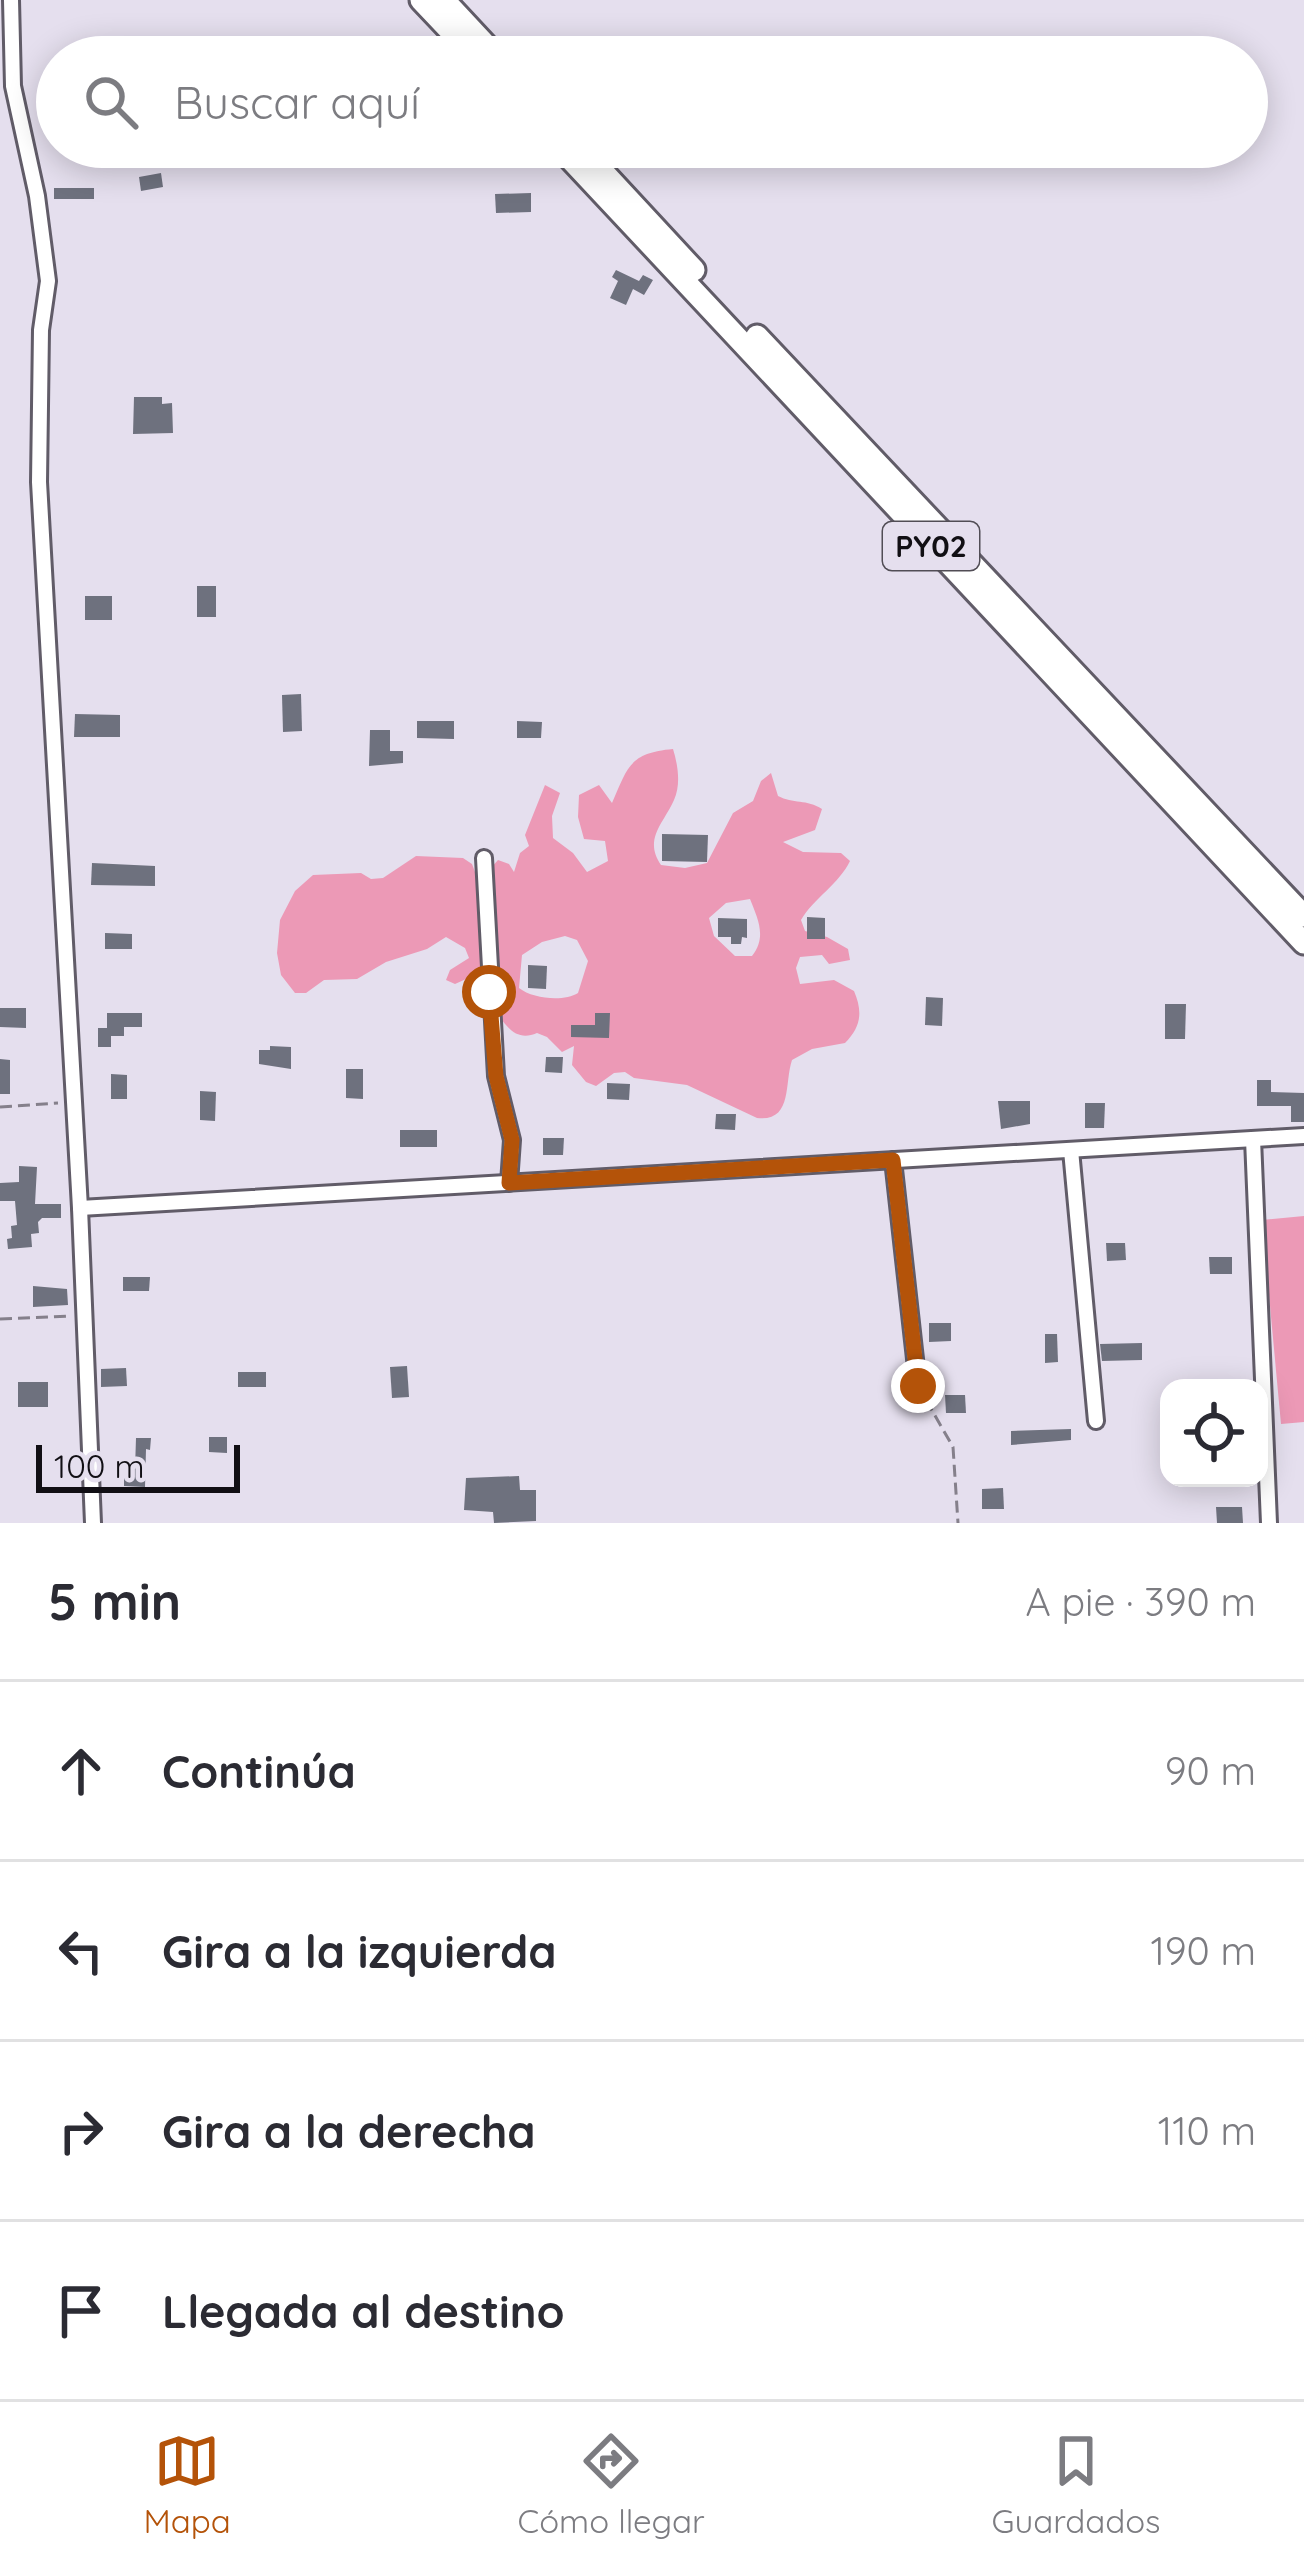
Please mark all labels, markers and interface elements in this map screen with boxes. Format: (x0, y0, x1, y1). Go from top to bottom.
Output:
search box (36, 36, 1268, 168)
icon: search (78, 69, 144, 135)
text: Buscar aquí (174, 74, 420, 130)
road number: PY02 (883, 522, 979, 570)
route start (462, 965, 516, 1019)
route end (891, 1359, 945, 1413)
map controls (1160, 1379, 1268, 1487)
button: locate (1160, 1379, 1268, 1487)
scale bar (36, 1439, 240, 1492)
text: 100 m (54, 1445, 145, 1486)
text: 5 min (48, 1569, 181, 1633)
text: A pie · 390 m (1026, 1577, 1256, 1626)
icon: ahead (48, 1738, 114, 1804)
text: Continúa (162, 1743, 356, 1799)
text: 90 m (1165, 1746, 1256, 1795)
icon: left (48, 1918, 114, 1984)
text: Gira a la izquierda (162, 1923, 557, 1979)
text: 190 m (1150, 1926, 1256, 1975)
icon: right (48, 2098, 114, 2164)
text: Gira a la derecha (162, 2103, 536, 2159)
text: 110 m (1158, 2106, 1256, 2155)
icon: arrive (48, 2278, 114, 2344)
text: Llegada al destino (162, 2283, 565, 2339)
tab: Mapa (143, 2428, 231, 2541)
tab: Cómo llegar (518, 2428, 705, 2541)
tab: Guardados (991, 2428, 1161, 2541)

